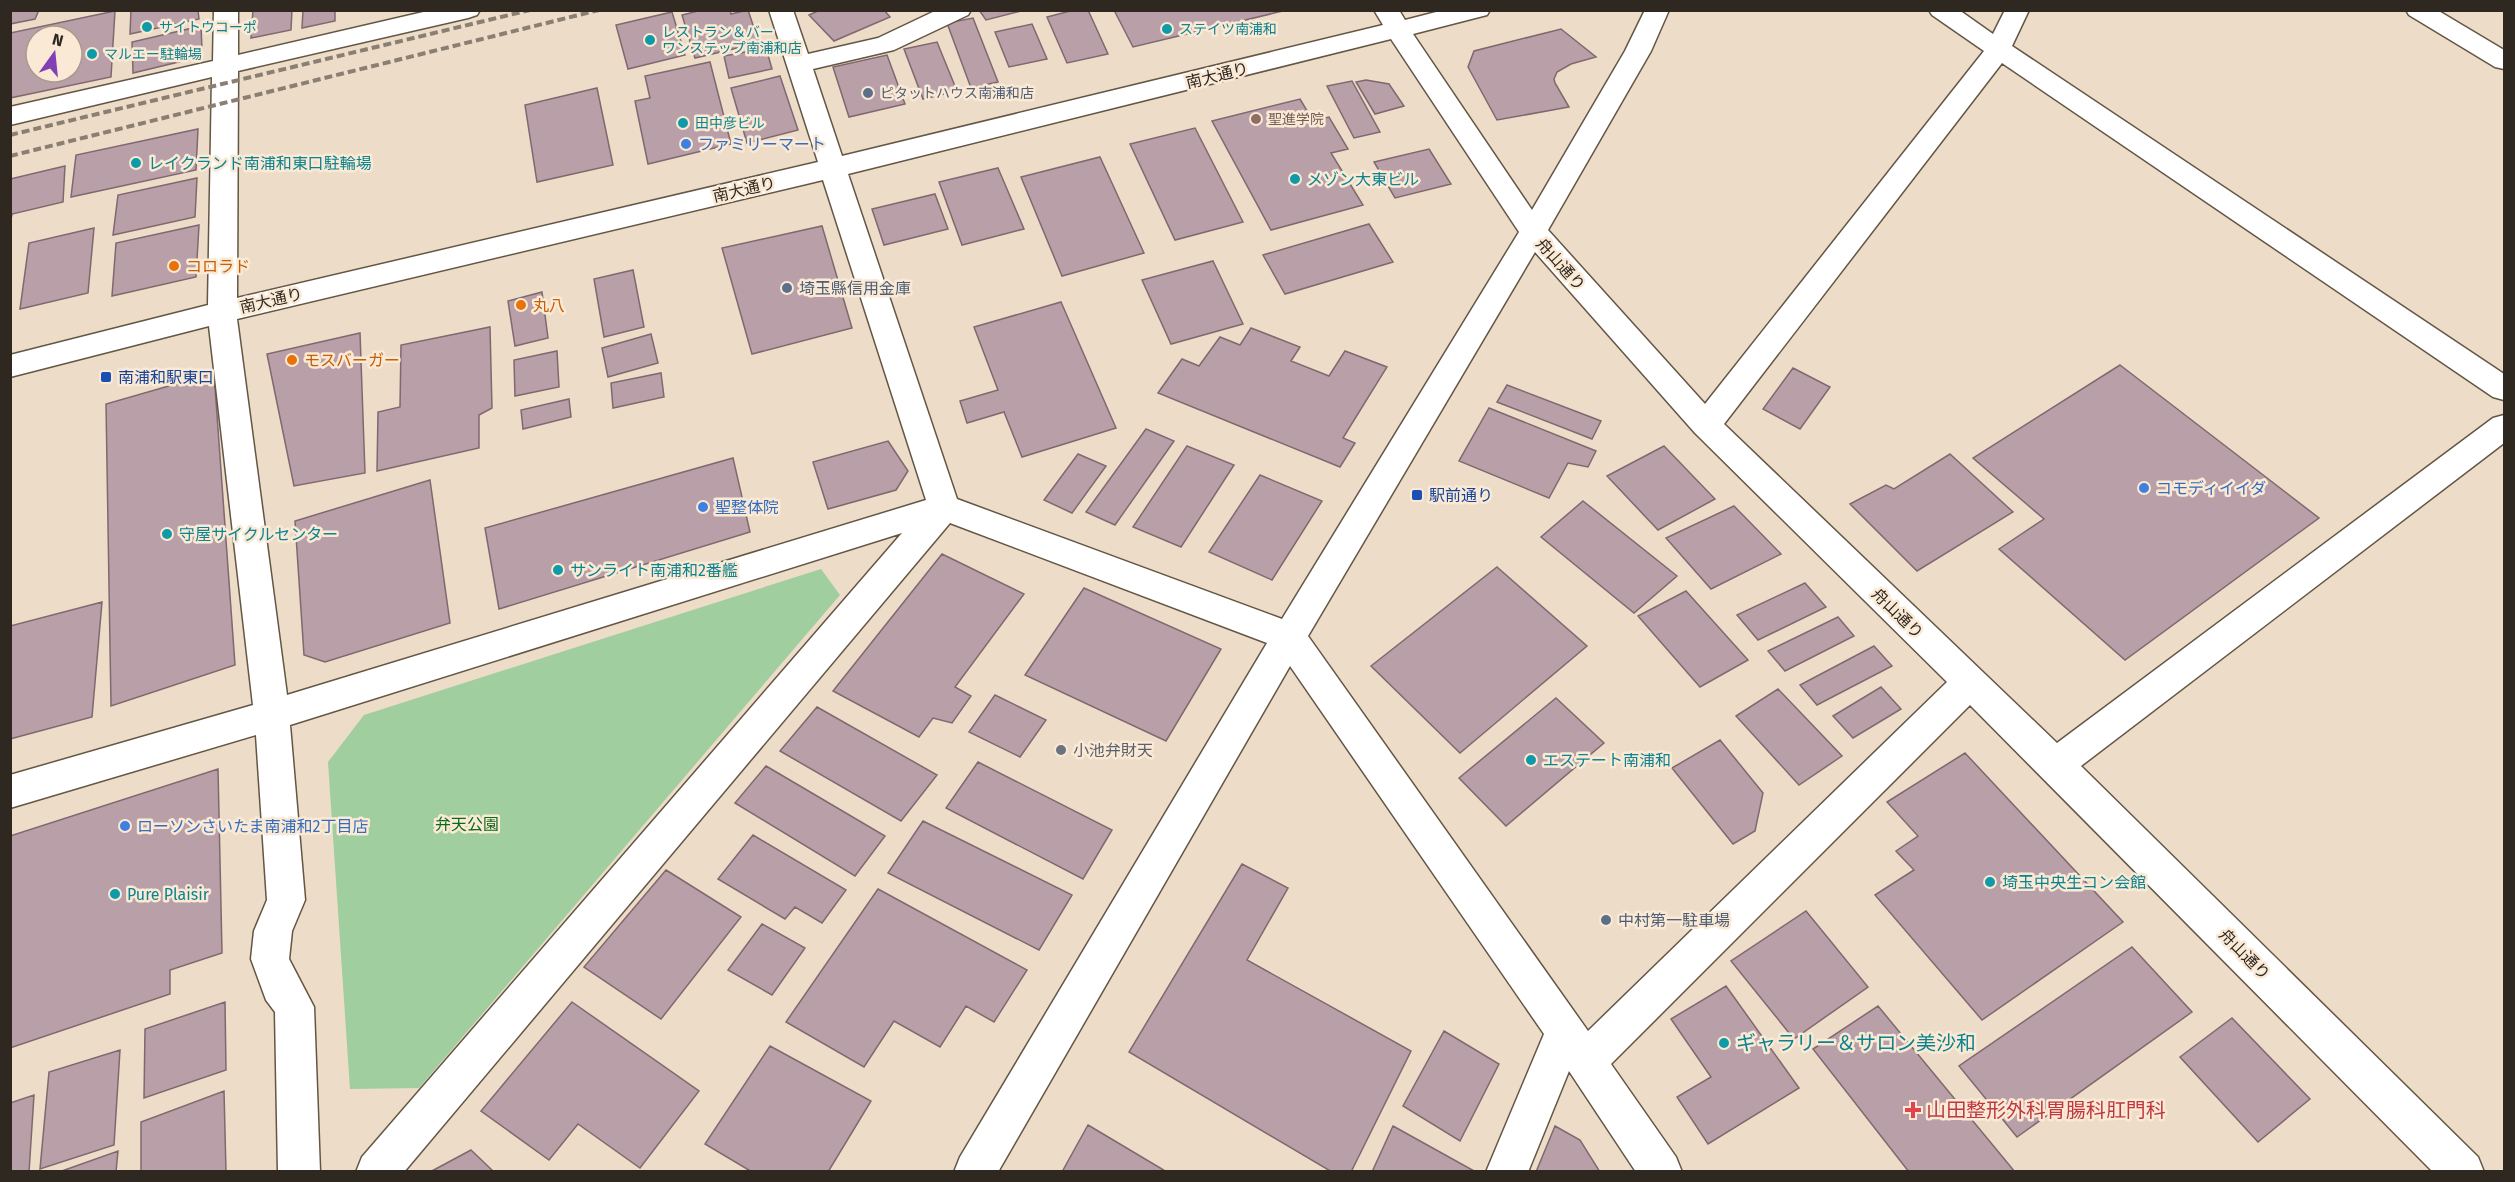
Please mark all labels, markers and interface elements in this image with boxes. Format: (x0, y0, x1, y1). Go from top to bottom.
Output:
place label: サイトウコーポ (159, 19, 257, 36)
marker: サイトウコーポ (140, 20, 154, 34)
place label: ステイツ南浦和 (1179, 21, 1277, 38)
marker: ステイツ南浦和 (1160, 22, 1174, 36)
north arrow (24, 24, 84, 84)
place label: レストラン＆バー ワンステップ南浦和店 (662, 24, 802, 57)
text: N (50, 29, 65, 51)
marker: レストラン＆バー ワンステップ南浦和店 (643, 33, 657, 47)
place label: マルエー駐輪場 (104, 46, 202, 63)
marker: マルエー駐輪場 (85, 47, 99, 61)
street label: 南大通り (1184, 59, 1250, 92)
place label: ピタットハウス南浦和店 (880, 85, 1034, 102)
marker: ピタットハウス南浦和店 (861, 86, 875, 100)
place label: 聖進学院 (1268, 111, 1324, 128)
marker: 聖進学院 (1249, 112, 1263, 126)
place label: 田中彦ビル (695, 115, 765, 132)
marker: 田中彦ビル (676, 116, 690, 130)
place label: ファミリーマート (698, 135, 826, 154)
marker: ファミリーマート (679, 137, 693, 151)
place label: レイクランド南浦和東口駐輪場 (148, 154, 372, 173)
marker: レイクランド南浦和東口駐輪場 (129, 156, 143, 170)
place label: メゾン大東ビル (1307, 170, 1419, 189)
marker: メゾン大東ビル (1288, 172, 1302, 186)
street label: 南大通り (711, 173, 777, 206)
street label: 舟山通り (1532, 234, 1589, 294)
place label: コロラド (186, 257, 250, 276)
marker: コロラド (167, 259, 181, 273)
place label: 埼玉縣信用金庫 (799, 279, 911, 298)
marker: 埼玉縣信用金庫 (780, 281, 794, 295)
street label: 南大通り (238, 284, 304, 317)
place label: 丸八 (533, 296, 565, 315)
marker: 丸八 (514, 298, 528, 312)
place label: モスバーガー (304, 351, 400, 370)
marker: モスバーガー (285, 353, 299, 367)
place label: 南浦和駅東口 (118, 368, 214, 387)
marker: 南浦和駅東口 (99, 370, 113, 384)
place label: コモディイイダ (2156, 479, 2266, 498)
marker: コモディイイダ (2137, 481, 2151, 495)
place label: 駅前通り (1429, 486, 1493, 505)
marker: 駅前通り (1410, 488, 1424, 502)
place label: 聖整体院 (715, 498, 779, 517)
marker: 聖整体院 (696, 500, 710, 514)
place label: 守屋サイクルセンター (179, 525, 338, 544)
marker: 守屋サイクルセンター (160, 527, 174, 541)
place label: サンライト南浦和2番艦 (570, 561, 738, 580)
marker: サンライト南浦和2番艦 (551, 563, 565, 577)
street label: 舟山通り (1868, 584, 1927, 642)
place label: 小池弁財天 (1073, 741, 1153, 760)
marker: 小池弁財天 (1054, 743, 1068, 757)
place label: エステート南浦和 (1543, 751, 1671, 770)
marker: エステート南浦和 (1524, 753, 1538, 767)
park label: 弁天公園 (435, 815, 499, 834)
place label: ローソンさいたま南浦和2丁目店 (137, 817, 368, 836)
marker: ローソンさいたま南浦和2丁目店 (118, 819, 132, 833)
place label: 埼玉中央生コン会館 (2002, 873, 2146, 892)
marker: 埼玉中央生コン会館 (1983, 875, 1997, 889)
place label: Pure Plaisir (127, 885, 210, 904)
marker: Pure Plaisir (108, 887, 122, 901)
place label: 中村第一駐車場 (1618, 911, 1730, 930)
marker: 中村第一駐車場 (1599, 913, 1613, 927)
street label: 舟山通り (2215, 925, 2274, 984)
place label: ギャラリー＆サロン美沙和 (1736, 1031, 1976, 1055)
marker: ギャラリー＆サロン美沙和 (1717, 1036, 1731, 1050)
place label: 山田整形外科胃腸科肛門科 (1926, 1098, 2166, 1122)
marker: 山田整形外科胃腸科肛門科 (1904, 1101, 1922, 1119)

